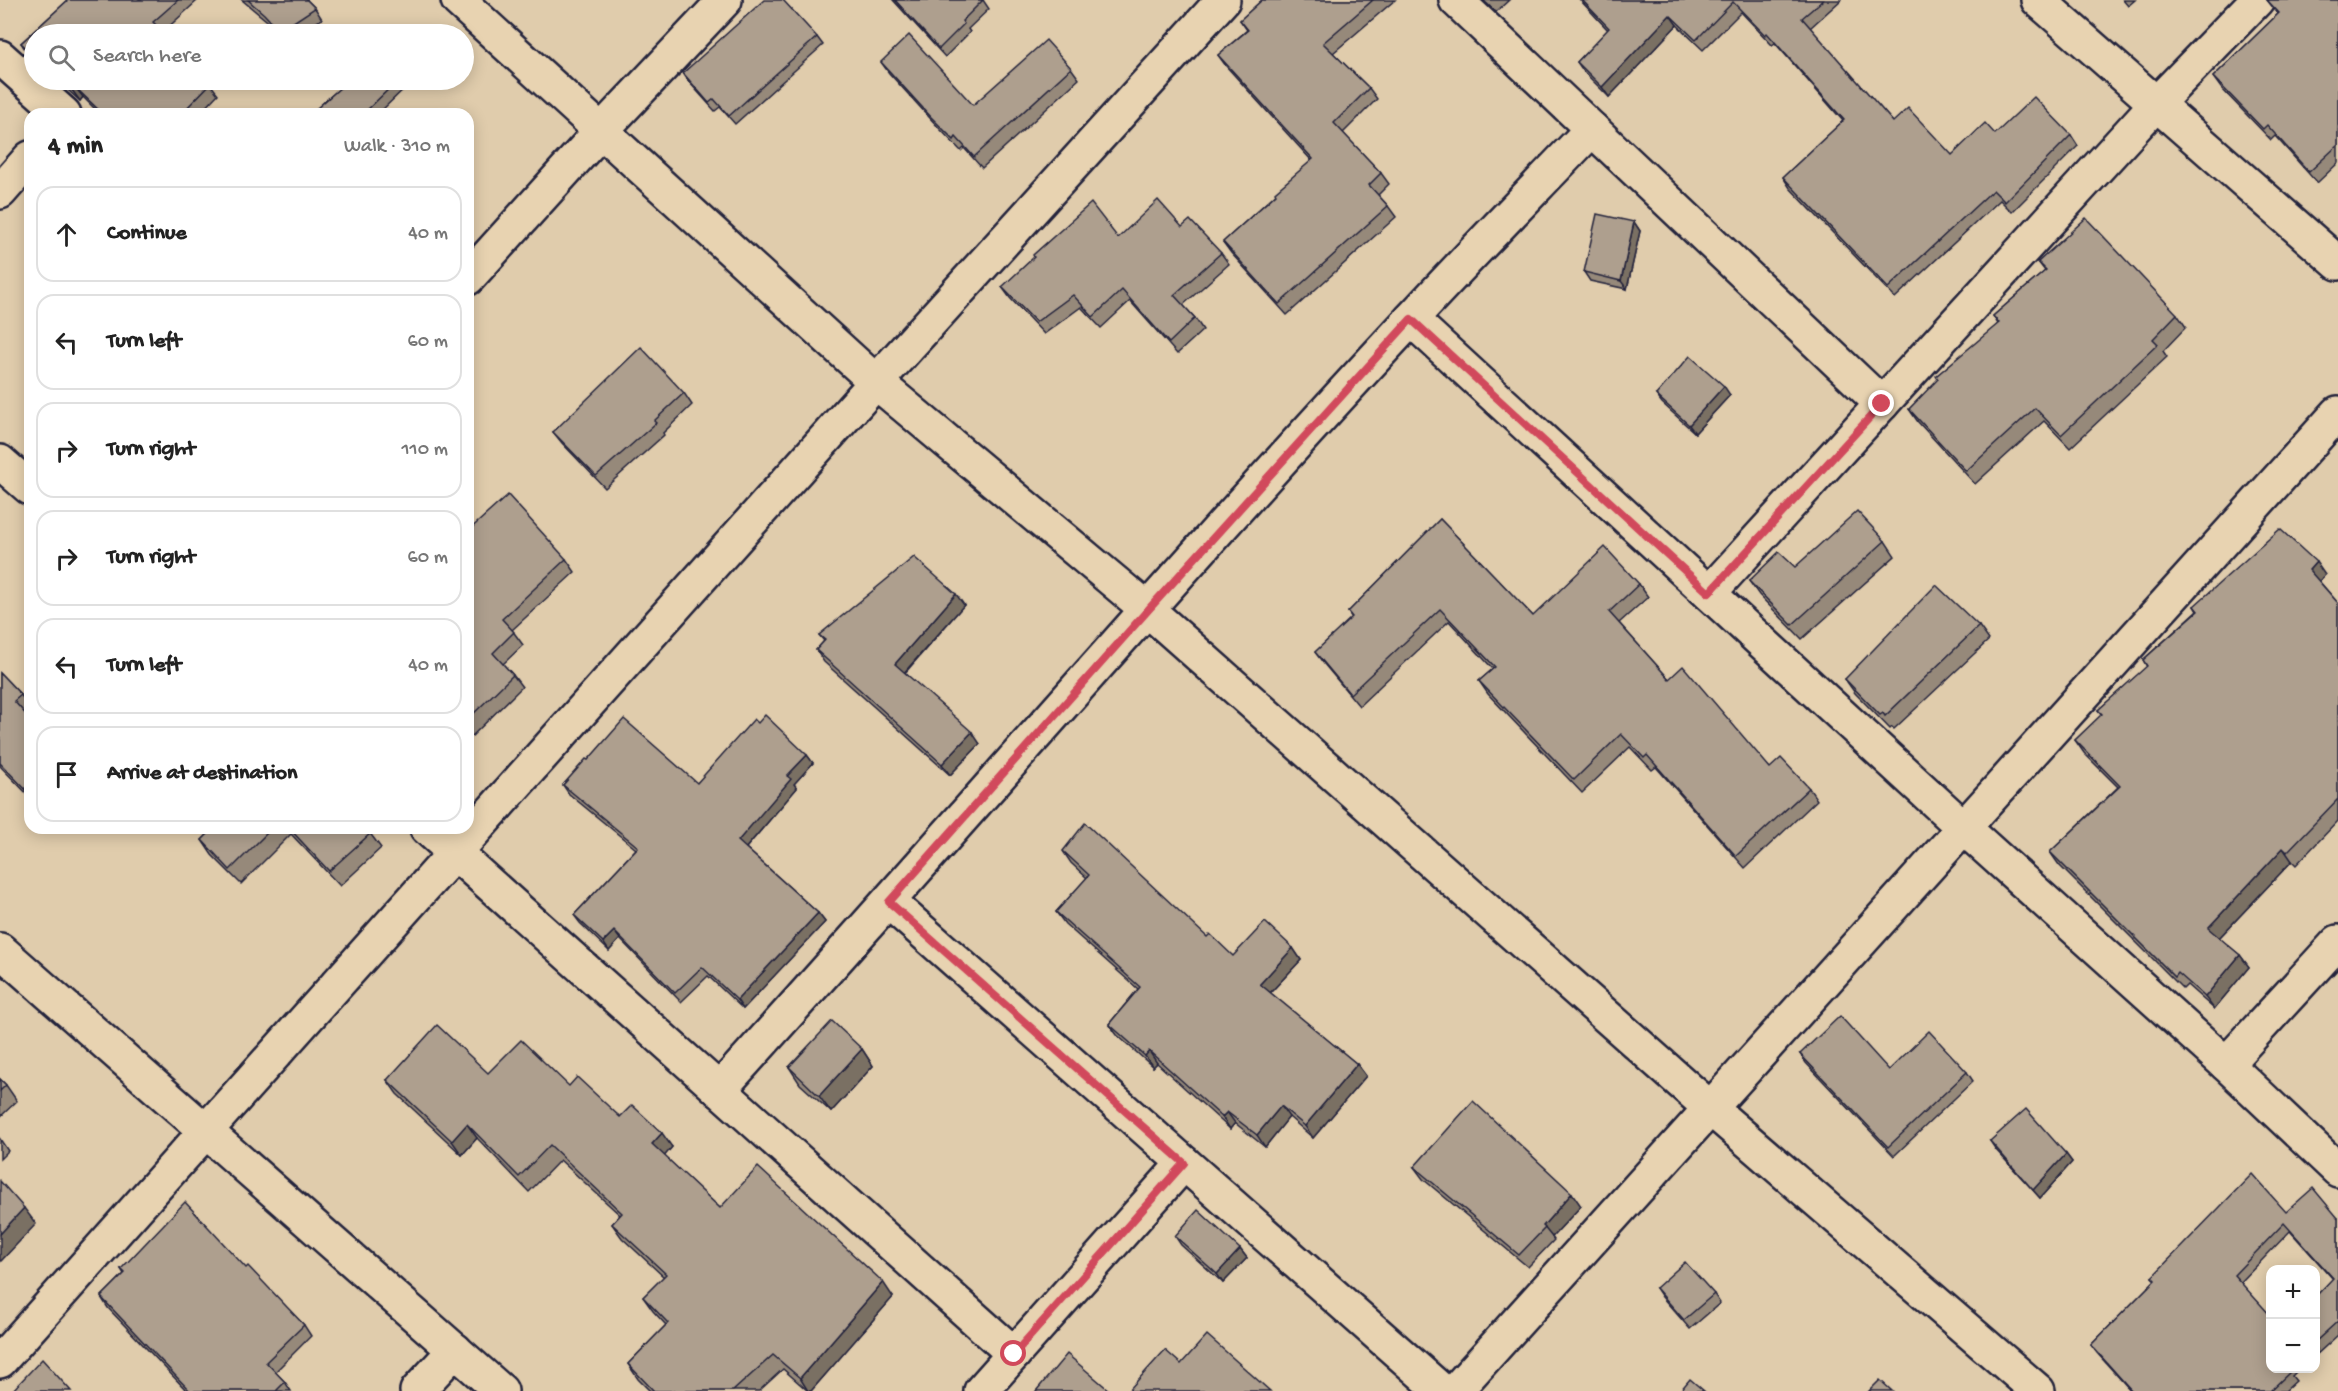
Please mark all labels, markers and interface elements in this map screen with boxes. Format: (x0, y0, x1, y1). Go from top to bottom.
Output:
search box (24, 24, 474, 90)
icon: search (45, 41, 78, 74)
text: Search here (93, 44, 201, 70)
text: 4 min (48, 132, 103, 163)
text: Walk · 310 m (344, 136, 450, 159)
icon: ahead (50, 218, 83, 251)
text: Continue (107, 221, 187, 247)
text: 40 m (408, 223, 448, 246)
icon: left (50, 326, 83, 359)
text: Turn left (107, 329, 181, 355)
text: 60 m (408, 331, 448, 354)
route end (1868, 390, 1894, 416)
icon: right (50, 434, 83, 467)
text: Turn right (107, 437, 195, 463)
text: 110 m (402, 439, 448, 462)
icon: right (50, 542, 83, 575)
text: Turn right (107, 545, 195, 571)
text: 60 m (408, 547, 448, 570)
icon: left (50, 650, 83, 683)
text: Turn left (107, 653, 181, 679)
text: 40 m (408, 655, 448, 678)
icon: arrive (50, 758, 83, 791)
text: Arrive at destination (107, 761, 297, 787)
map controls (2266, 1265, 2320, 1373)
button: + (2266, 1265, 2320, 1319)
button: − (2266, 1319, 2320, 1373)
route start (1000, 1340, 1026, 1366)

